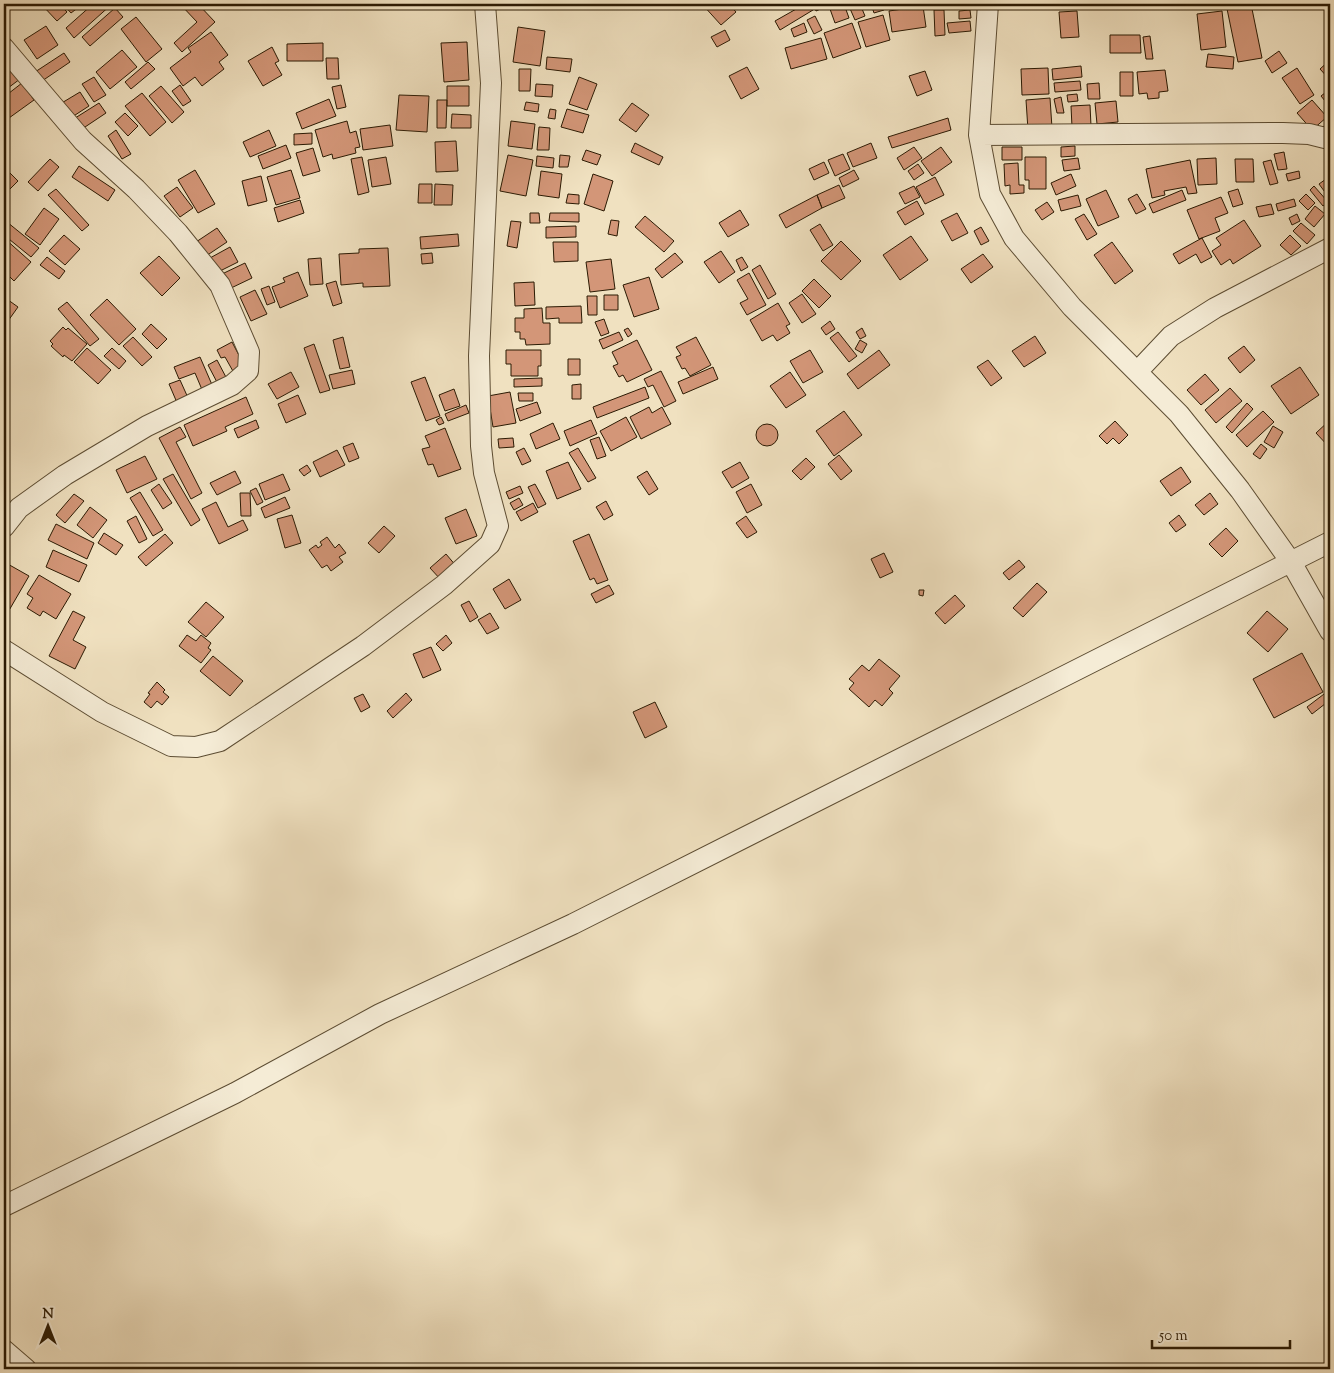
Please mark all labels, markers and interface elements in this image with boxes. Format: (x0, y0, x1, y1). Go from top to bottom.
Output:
north arrow (22, 1300, 72, 1350)
text: N (42, 1305, 54, 1325)
scale bar (1152, 1318, 1289, 1350)
text: 50 m (1158, 1326, 1188, 1347)

